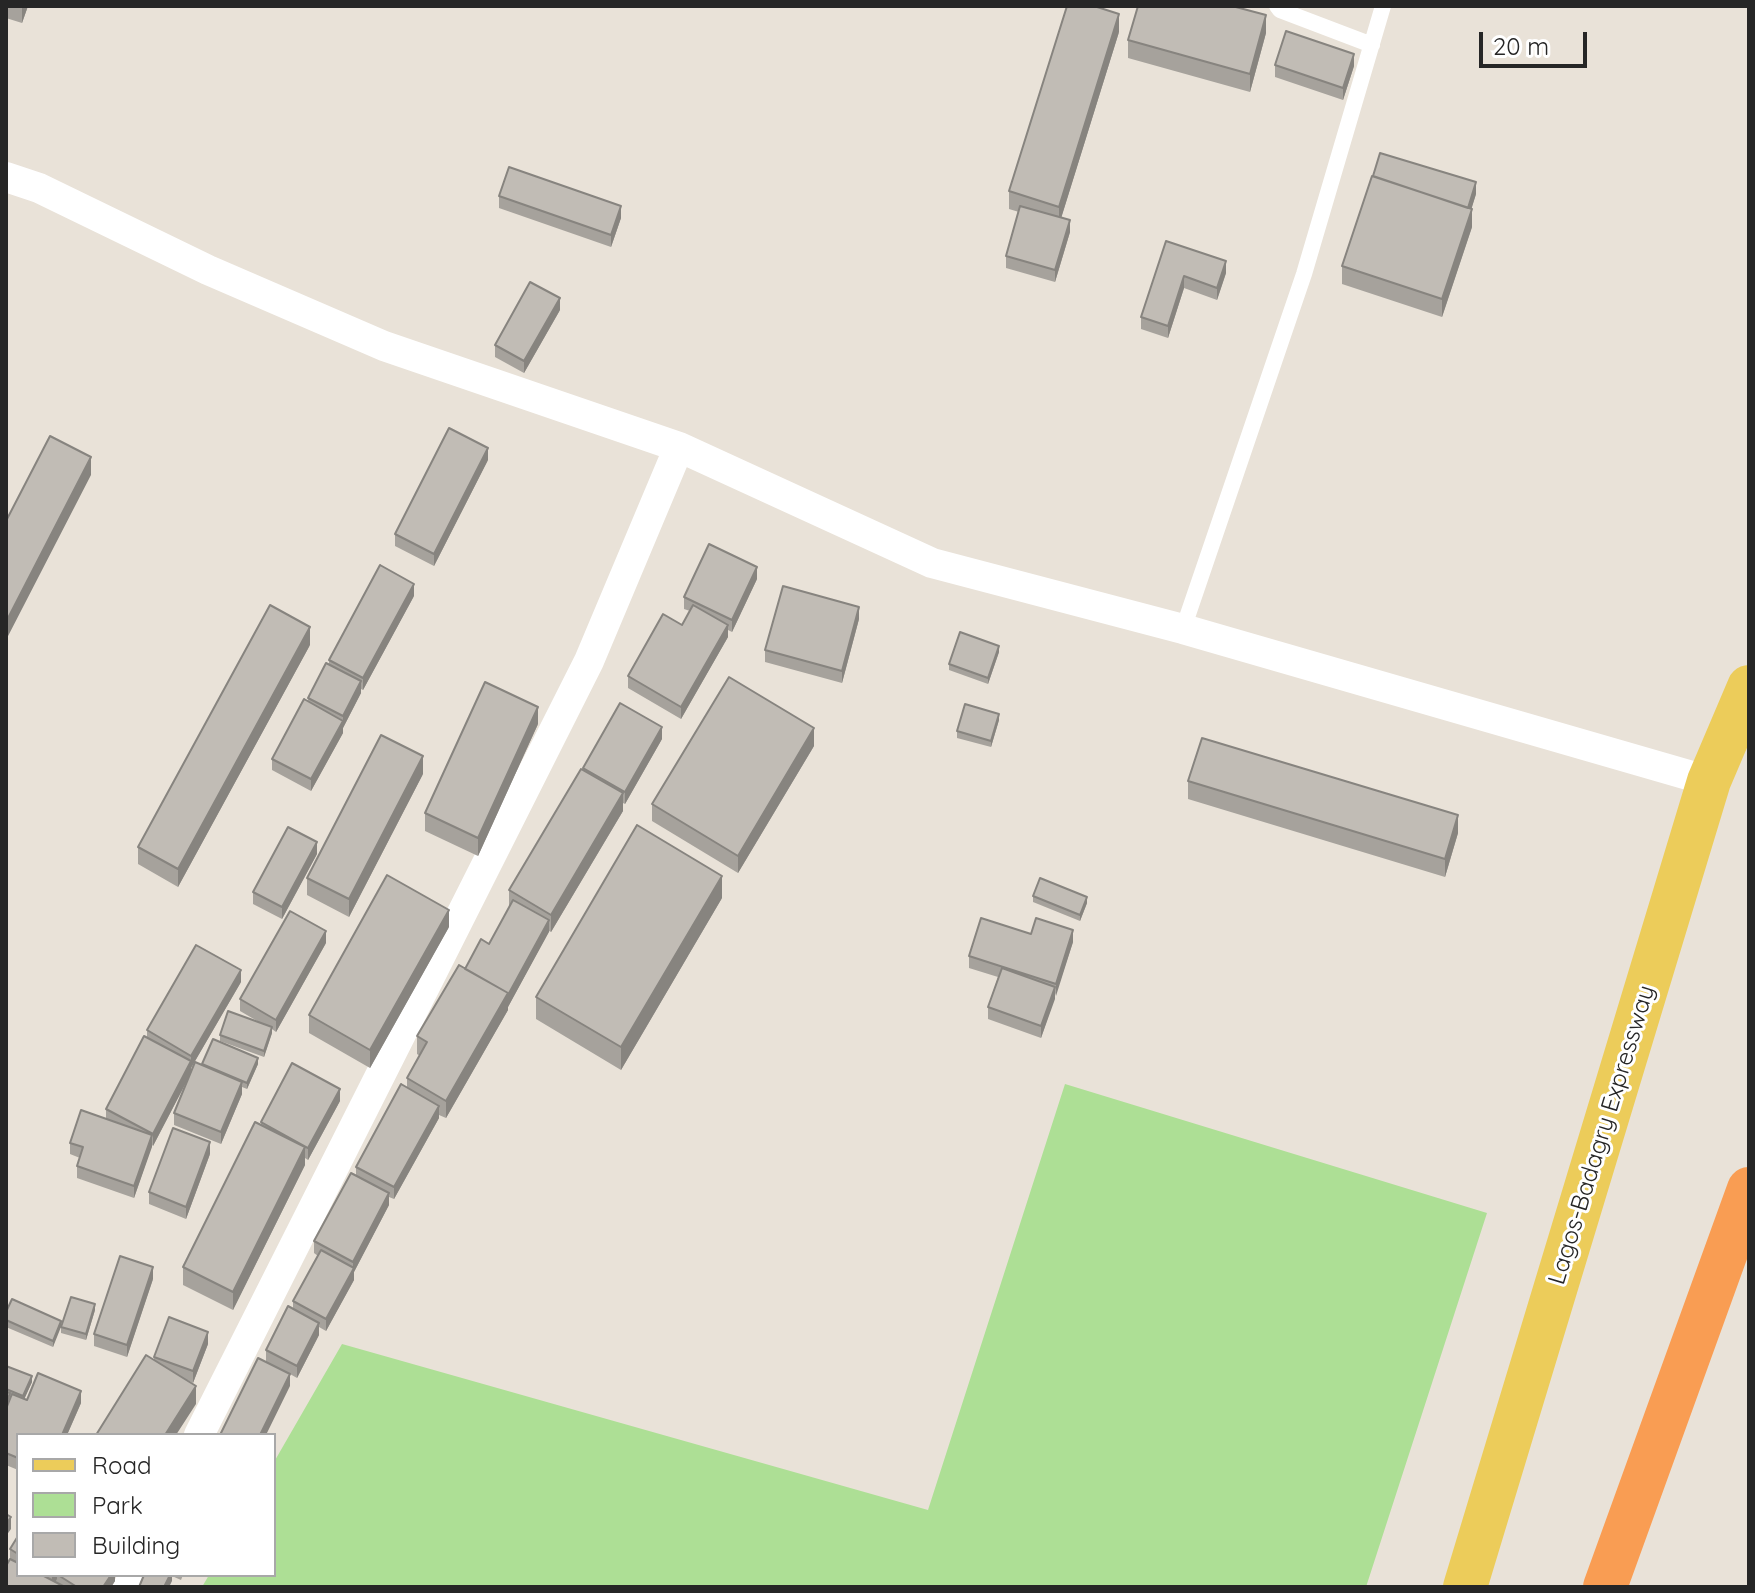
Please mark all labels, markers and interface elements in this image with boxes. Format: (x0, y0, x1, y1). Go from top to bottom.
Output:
scale bar (1483, 16, 1591, 66)
text: 20 m (1493, 31, 1549, 61)
street label: Lagos-Badagry Expressway (1543, 982, 1661, 1288)
legend (16, 1433, 276, 1577)
text: Road (92, 1450, 152, 1480)
text: Park (92, 1490, 143, 1520)
text: Building (92, 1530, 180, 1560)

